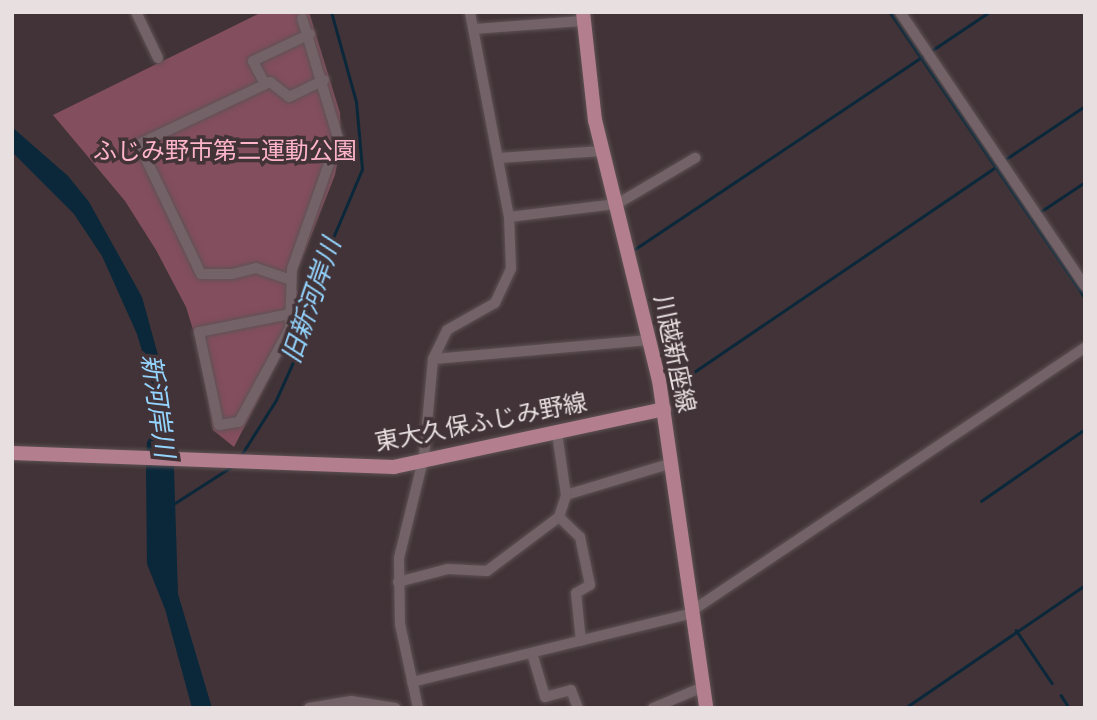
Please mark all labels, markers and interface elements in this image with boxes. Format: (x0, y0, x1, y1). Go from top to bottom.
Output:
park label: ふじみ野市第二運動公園 (93, 138, 357, 166)
water label: 旧新河岸川 (276, 234, 348, 368)
street label: 川越新座線 (647, 292, 701, 416)
water label: 新河岸川 (134, 352, 180, 460)
street label: 東大久保ふじみ野線 (372, 388, 590, 458)

